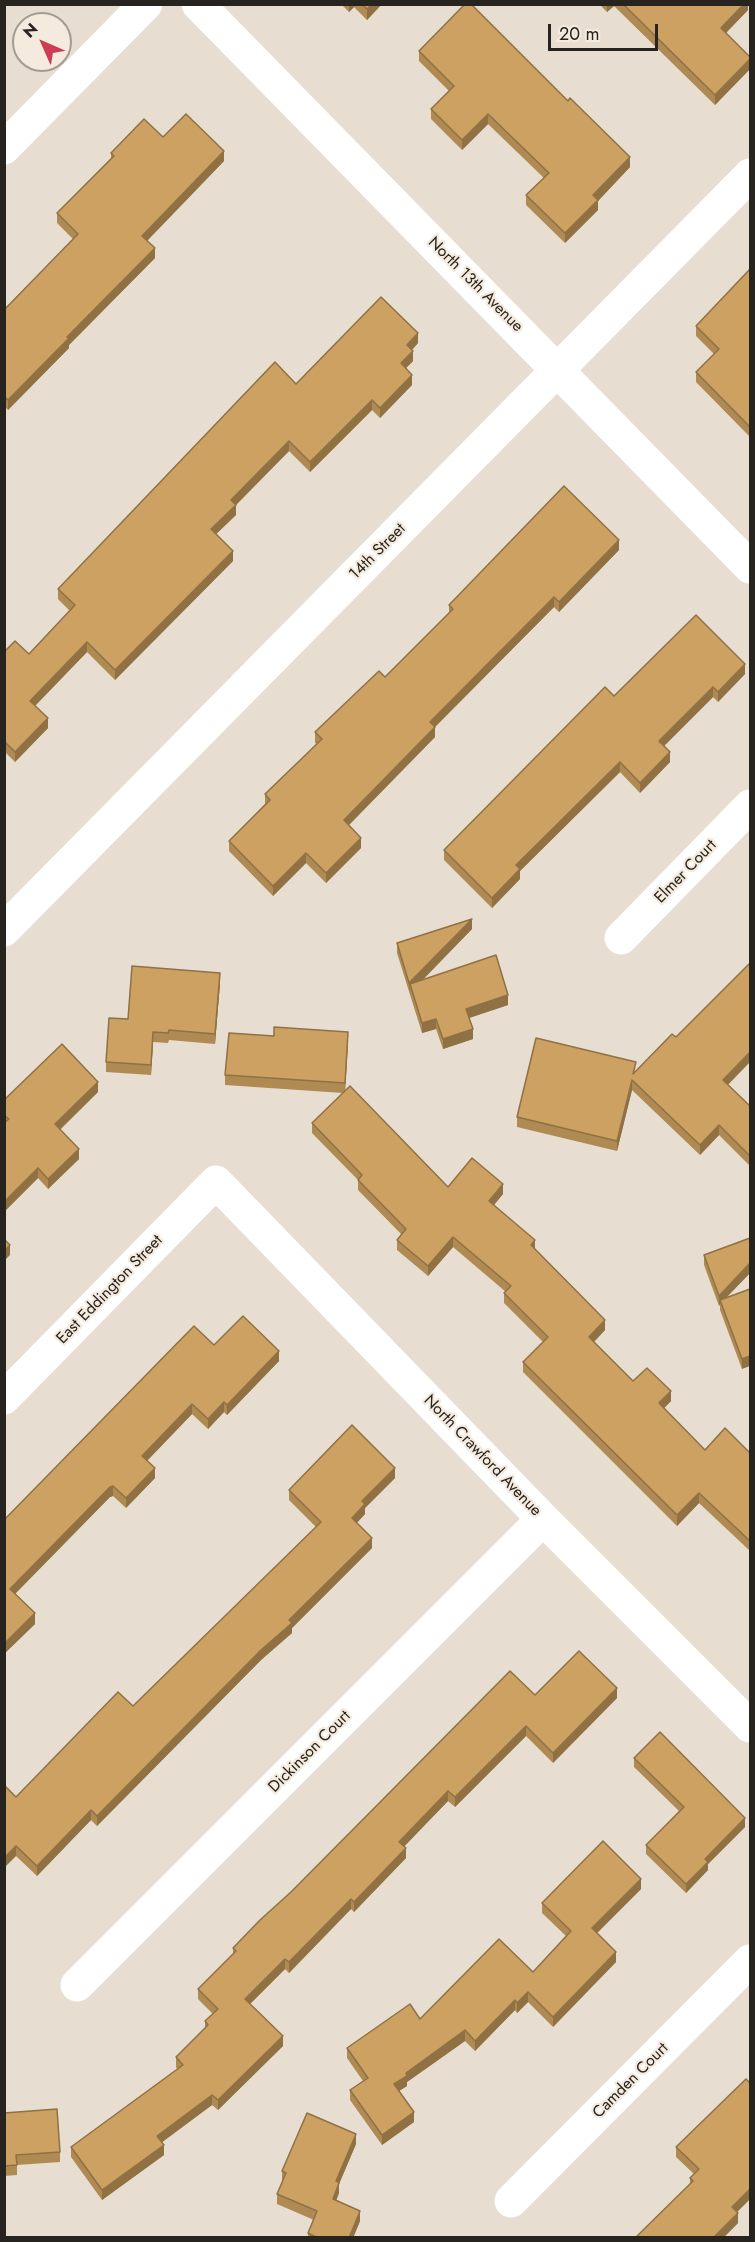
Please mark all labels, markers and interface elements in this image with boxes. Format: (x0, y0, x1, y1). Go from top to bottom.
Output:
north arrow (12, 12, 72, 72)
scale bar (551, 12, 660, 50)
text: N (18, 18, 43, 43)
text: 20 m (559, 21, 599, 47)
street label: North 13th Avenue (423, 233, 527, 337)
street label: 14th Street (346, 520, 410, 584)
street label: Elmer Court (651, 836, 721, 908)
street label: East Eddington Street (53, 1231, 167, 1349)
street label: North Crawford Avenue (419, 1391, 545, 1521)
street label: Dickinson Court (265, 1707, 355, 1797)
street label: Camden Court (589, 2039, 673, 2123)

